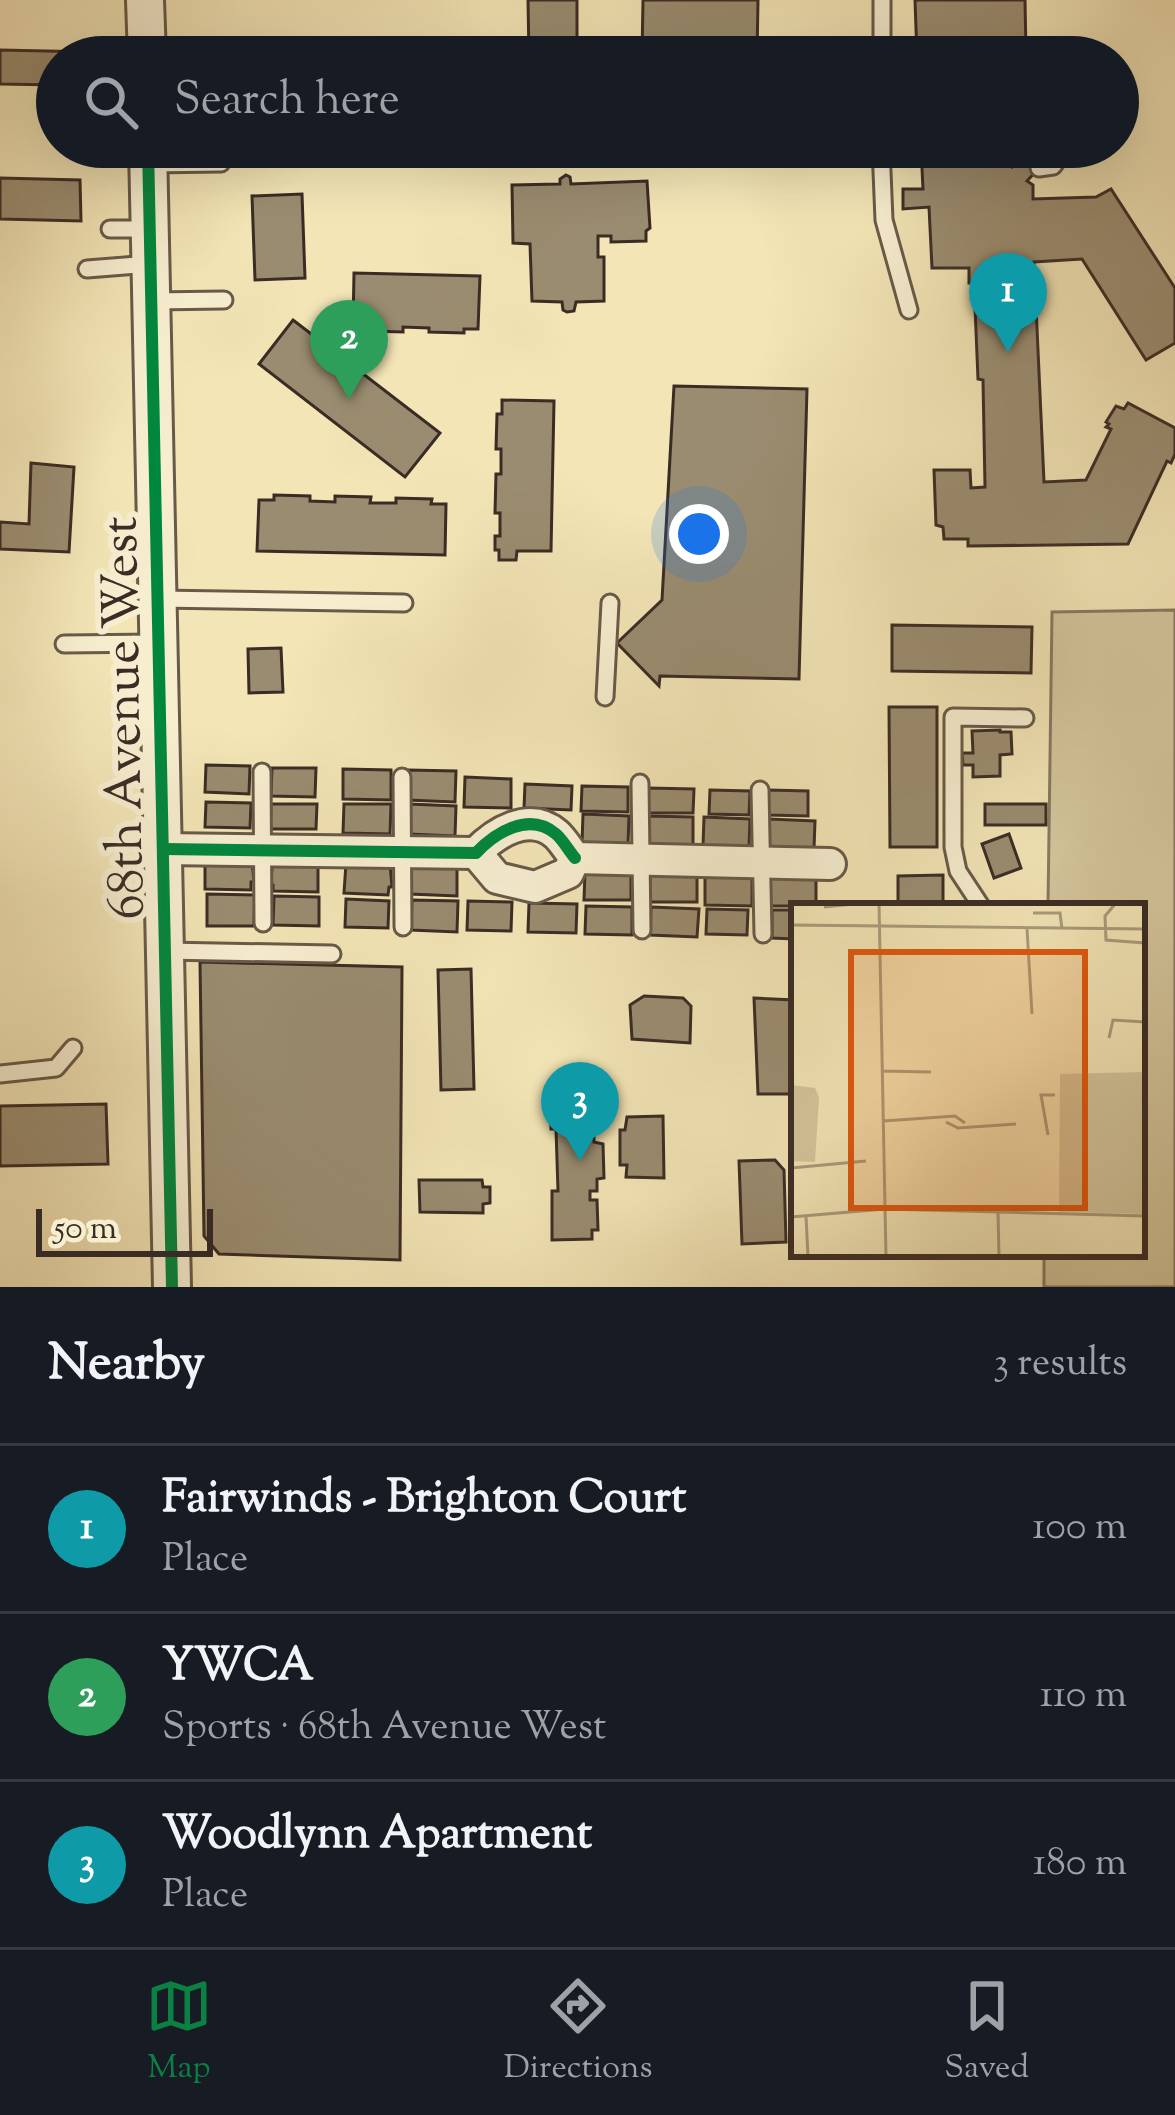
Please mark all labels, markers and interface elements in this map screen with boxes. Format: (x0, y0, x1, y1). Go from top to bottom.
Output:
search box (36, 36, 1139, 168)
icon: search (78, 69, 144, 135)
text: Search here (174, 70, 400, 135)
pin: 1 (969, 253, 1047, 352)
pin: 2 (310, 300, 388, 399)
your location (669, 504, 729, 564)
street label: 68th Avenue West (86, 516, 167, 920)
inset map (791, 903, 1145, 1257)
pin: 3 (541, 1062, 619, 1161)
scale bar (36, 1203, 213, 1256)
text: 50 m (54, 1206, 117, 1254)
text: Nearby (48, 1329, 205, 1402)
text: 3 results (993, 1337, 1127, 1393)
text: Fairwinds - Brighton Court (162, 1468, 686, 1533)
text: 1 (80, 1501, 94, 1557)
text: 100 m (1032, 1501, 1127, 1557)
text: Place (162, 1533, 248, 1589)
text: YWCA (162, 1636, 314, 1701)
text: 2 (78, 1669, 96, 1725)
text: 110 m (1040, 1669, 1127, 1725)
text: Sports · 68th Avenue West (162, 1701, 606, 1757)
text: Woodlynn Apartment (162, 1804, 592, 1869)
text: 3 (79, 1837, 95, 1893)
text: 180 m (1033, 1837, 1127, 1893)
text: Place (162, 1869, 248, 1925)
tab: Map (146, 1973, 212, 2093)
tab: Directions (504, 1973, 653, 2093)
tab: Saved (944, 1973, 1029, 2093)

